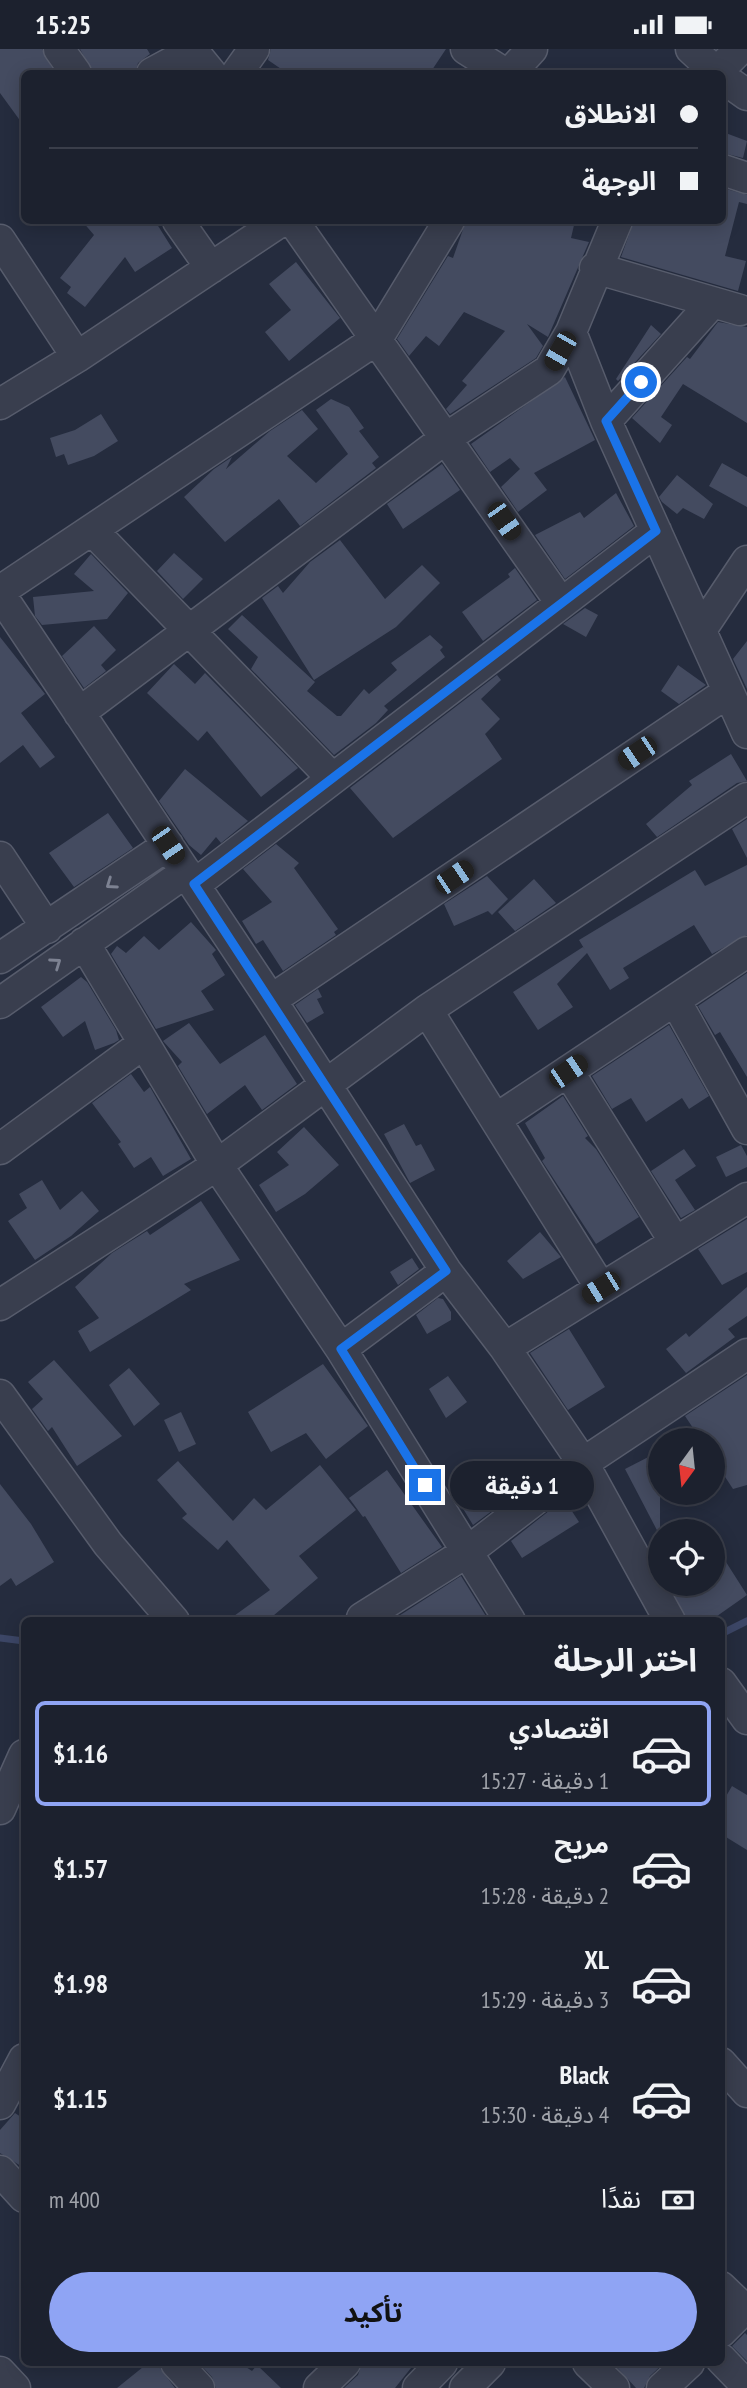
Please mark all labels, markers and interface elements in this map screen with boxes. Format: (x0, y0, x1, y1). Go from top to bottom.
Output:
text: 15:25 (35, 8, 91, 41)
text: الانطلاق (565, 97, 656, 130)
text: الوجهة (582, 164, 656, 197)
car (541, 328, 580, 374)
route start (625, 366, 657, 398)
car (484, 498, 525, 544)
car (614, 733, 661, 773)
car (148, 822, 189, 868)
car (431, 857, 478, 897)
one-way arrow (106, 876, 119, 888)
one-way arrow (48, 959, 61, 971)
car (545, 1051, 592, 1091)
car (578, 1268, 625, 1308)
north arrow (648, 1428, 724, 1505)
map controls (648, 1428, 725, 1596)
callout: 1 دقيقة (450, 1461, 593, 1509)
route end (409, 1469, 441, 1501)
text: 1 دقيقة (485, 1471, 559, 1500)
button: locate (648, 1519, 725, 1596)
text: اختر الرحلة (554, 1638, 697, 1680)
text: اقتصادي (509, 1712, 609, 1745)
icon: car (630, 1722, 693, 1785)
text: $1.16 (53, 1737, 108, 1770)
text: 1 دقيقة · 15:27 (481, 1766, 609, 1795)
text: مريح (554, 1827, 609, 1860)
icon: car (630, 1837, 693, 1900)
text: $1.57 (53, 1852, 108, 1885)
text: 2 دقيقة · 15:28 (481, 1881, 609, 1910)
text: XL (584, 1943, 609, 1976)
icon: car (630, 1952, 693, 2015)
text: $1.98 (53, 1967, 108, 2000)
text: 3 دقيقة · 15:29 (481, 1985, 609, 2014)
text: Black (559, 2058, 609, 2091)
icon: car (630, 2067, 693, 2130)
text: $1.15 (53, 2082, 108, 2115)
text: 4 دقيقة · 15:30 (481, 2100, 609, 2129)
icon: cash (659, 2181, 697, 2219)
text: نقدًا (601, 2182, 641, 2215)
text: 400 m (49, 2185, 100, 2214)
button: تأكيد (49, 2272, 697, 2352)

